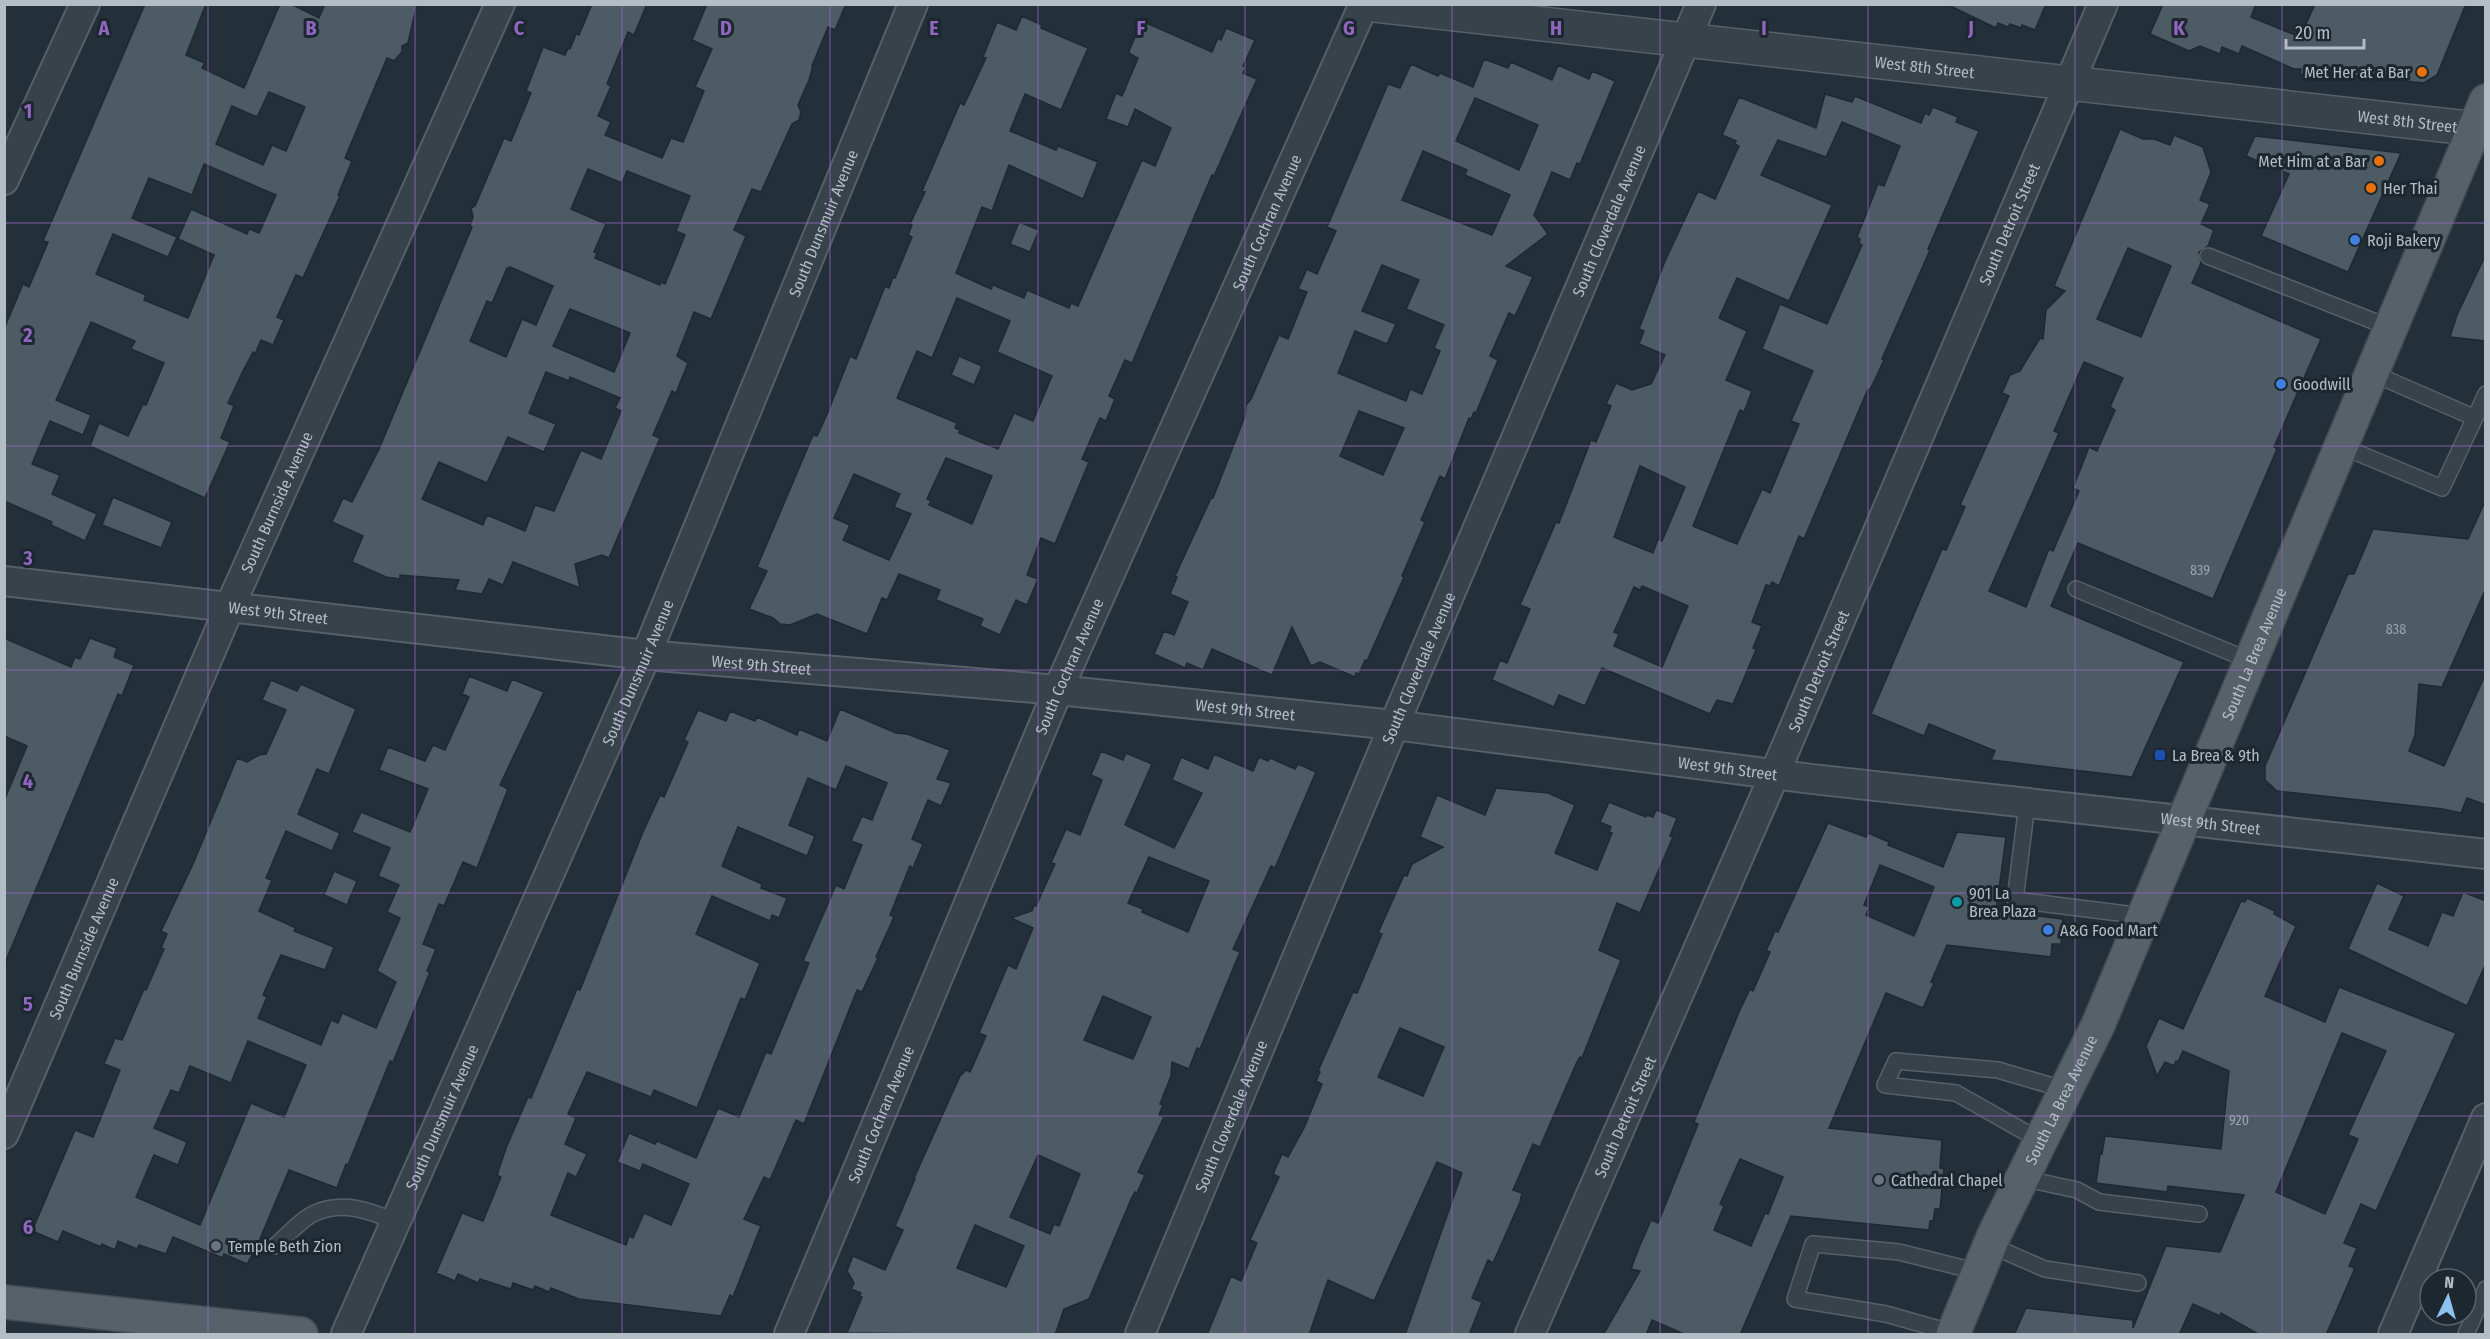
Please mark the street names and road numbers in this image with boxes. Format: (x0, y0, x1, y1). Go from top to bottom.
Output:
street label: West 8th Street (1874, 52, 1976, 82)
street label: West 8th Street (2356, 106, 2459, 136)
street label: South Cloverdale Avenue (1568, 142, 1649, 299)
street label: South Dunsmuir Avenue (784, 147, 862, 300)
street label: South Cochran Avenue (1228, 151, 1305, 293)
street label: South Detroit Street (1975, 160, 2044, 288)
street label: South Burnside Avenue (237, 429, 316, 576)
street label: South La Brea Avenue (2218, 585, 2290, 723)
street label: South Cloverdale Avenue (1378, 589, 1459, 746)
street label: South Cochran Avenue (1031, 595, 1107, 737)
street label: South Dunsmuir Avenue (598, 596, 677, 748)
street label: West 9th Street (227, 597, 330, 628)
street label: South Detroit Street (1784, 607, 1853, 735)
street label: West 9th Street (711, 651, 813, 679)
street label: West 9th Street (1194, 695, 1297, 724)
street label: West 9th Street (1677, 752, 1779, 784)
street label: West 9th Street (2160, 808, 2262, 838)
street label: South Burnside Avenue (45, 874, 122, 1022)
street label: South La Brea Avenue (2021, 1032, 2101, 1168)
street label: South Cloverdale Avenue (1191, 1037, 1271, 1195)
street label: South Dunsmuir Avenue (401, 1041, 482, 1193)
street label: South Cochran Avenue (844, 1043, 918, 1186)
street label: South Detroit Street (1590, 1053, 1660, 1180)

